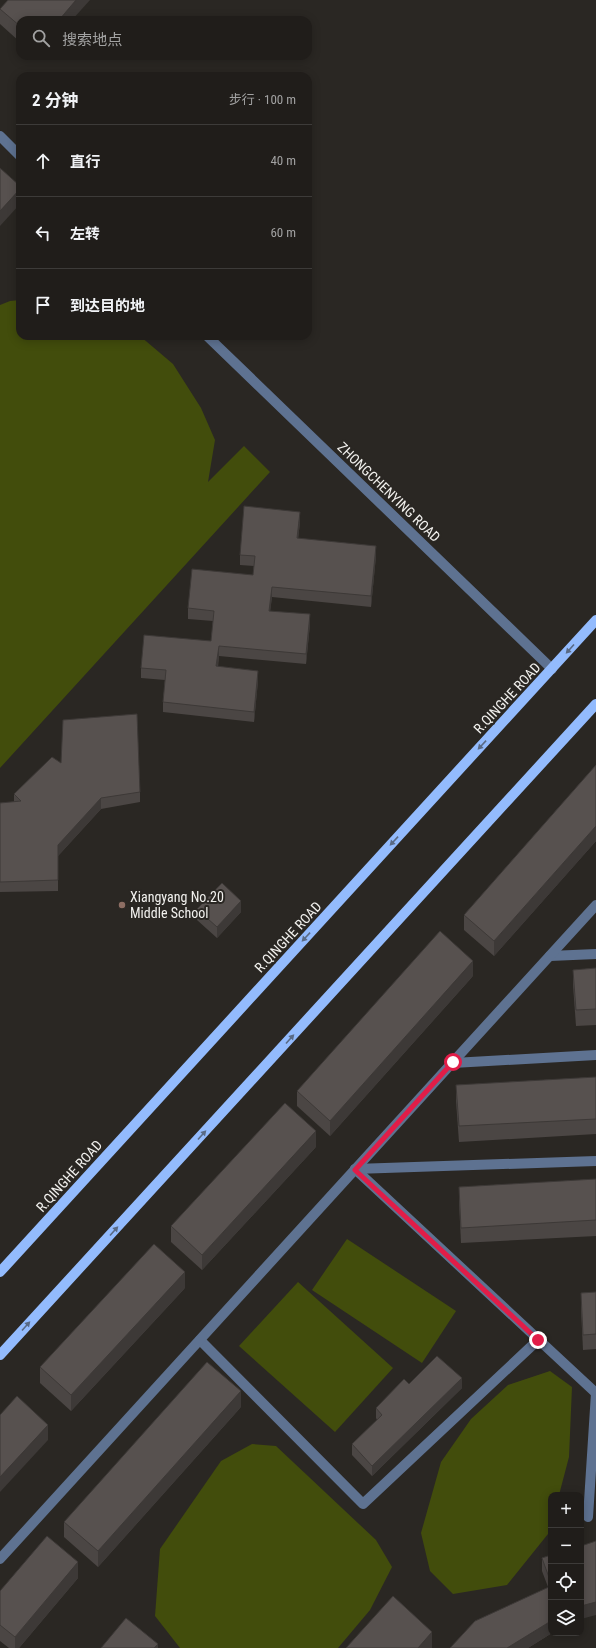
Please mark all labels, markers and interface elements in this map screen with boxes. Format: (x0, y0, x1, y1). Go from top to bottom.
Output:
search box (16, 16, 312, 60)
icon: search (30, 27, 52, 49)
text: 搜索地点 (62, 31, 122, 49)
text: 2 分钟 (32, 90, 79, 110)
text: 步行 · 100 m (229, 92, 296, 107)
icon: ahead (32, 150, 54, 172)
text: 直行 (70, 153, 100, 171)
text: 40 m (270, 153, 296, 168)
icon: left (32, 222, 54, 244)
text: 左转 (70, 225, 100, 243)
text: 60 m (270, 225, 296, 240)
icon: arrive (32, 294, 54, 316)
text: 到达目的地 (70, 297, 145, 315)
street label: ZHONGCHENYING ROAD (334, 439, 444, 545)
one-way arrow (565, 644, 575, 654)
street label: R.QINGHE ROAD (470, 659, 544, 737)
one-way arrow (477, 740, 487, 750)
one-way arrow (389, 836, 399, 846)
place label: Xiangyang No.20 Middle School (130, 889, 224, 921)
street label: R.QINGHE ROAD (251, 898, 325, 976)
marker: Xiangyang No.20 Middle School (117, 900, 127, 910)
one-way arrow (302, 932, 311, 942)
one-way arrow (285, 1034, 294, 1044)
route start (444, 1053, 462, 1071)
one-way arrow (197, 1130, 207, 1140)
street label: R.QINGHE ROAD (33, 1137, 105, 1215)
one-way arrow (109, 1226, 118, 1235)
one-way arrow (22, 1321, 31, 1332)
route end (529, 1331, 547, 1349)
map controls (548, 1492, 584, 1636)
button: + (548, 1492, 584, 1528)
button: − (548, 1528, 584, 1564)
button: locate (548, 1564, 584, 1600)
button: layers (548, 1600, 584, 1636)

